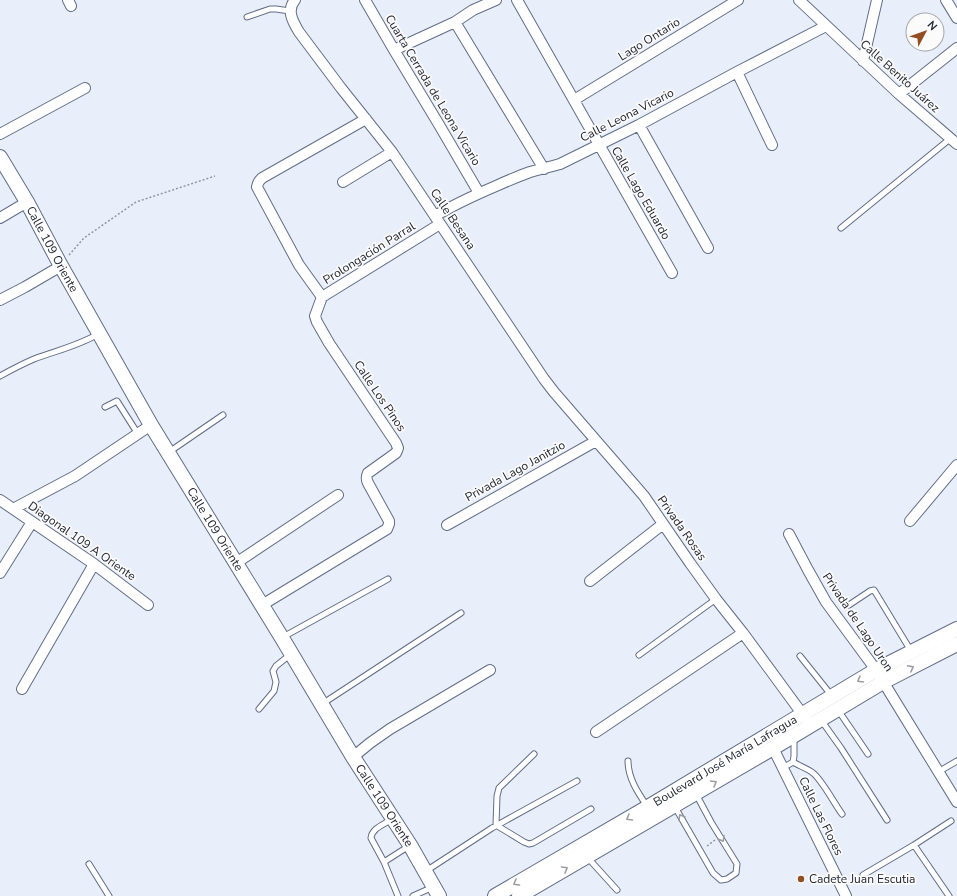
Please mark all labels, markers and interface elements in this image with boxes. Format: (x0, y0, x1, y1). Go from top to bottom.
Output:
street label: Cuarta Cerrada de Leona Vicario (381, 11, 485, 169)
north arrow (905, 12, 945, 52)
street label: Lago Ontario (615, 13, 683, 64)
text: N (924, 18, 941, 34)
street label: Calle Benito Juárez (857, 36, 944, 116)
street label: Calle Leona Vicario (577, 84, 677, 146)
street label: Calle Lago Eduardo (608, 143, 674, 243)
street label: Calle Besana (427, 185, 479, 253)
street label: Calle 109 Oriente (23, 203, 82, 295)
street label: Prolongación Parral (320, 218, 418, 288)
street label: Calle Los Pinos (350, 357, 410, 435)
street label: Privada Lago Janitzio (462, 437, 568, 505)
street label: Calle 109 Oriente (183, 484, 247, 574)
street label: Privada Rosas (654, 492, 710, 564)
street label: Diagonal 109 A Oriente (25, 498, 139, 584)
street label: Privada de Lago Uron (819, 569, 897, 675)
one-way arrow (907, 665, 914, 673)
one-way arrow (857, 675, 864, 682)
street label: Boulevard José María Lafragua (650, 711, 800, 810)
street label: Calle 109 Oriente (352, 761, 417, 850)
street label: Calle Las Flores (795, 774, 847, 858)
one-way arrow (710, 780, 717, 787)
one-way arrow (626, 814, 633, 821)
one-way arrow (679, 814, 686, 821)
one-way arrow (717, 835, 724, 842)
one-way arrow (561, 867, 568, 874)
place label: Cadete Juan Escutia (809, 871, 915, 887)
marker: Cadete Juan Escutia (796, 874, 806, 884)
one-way arrow (513, 879, 520, 886)

